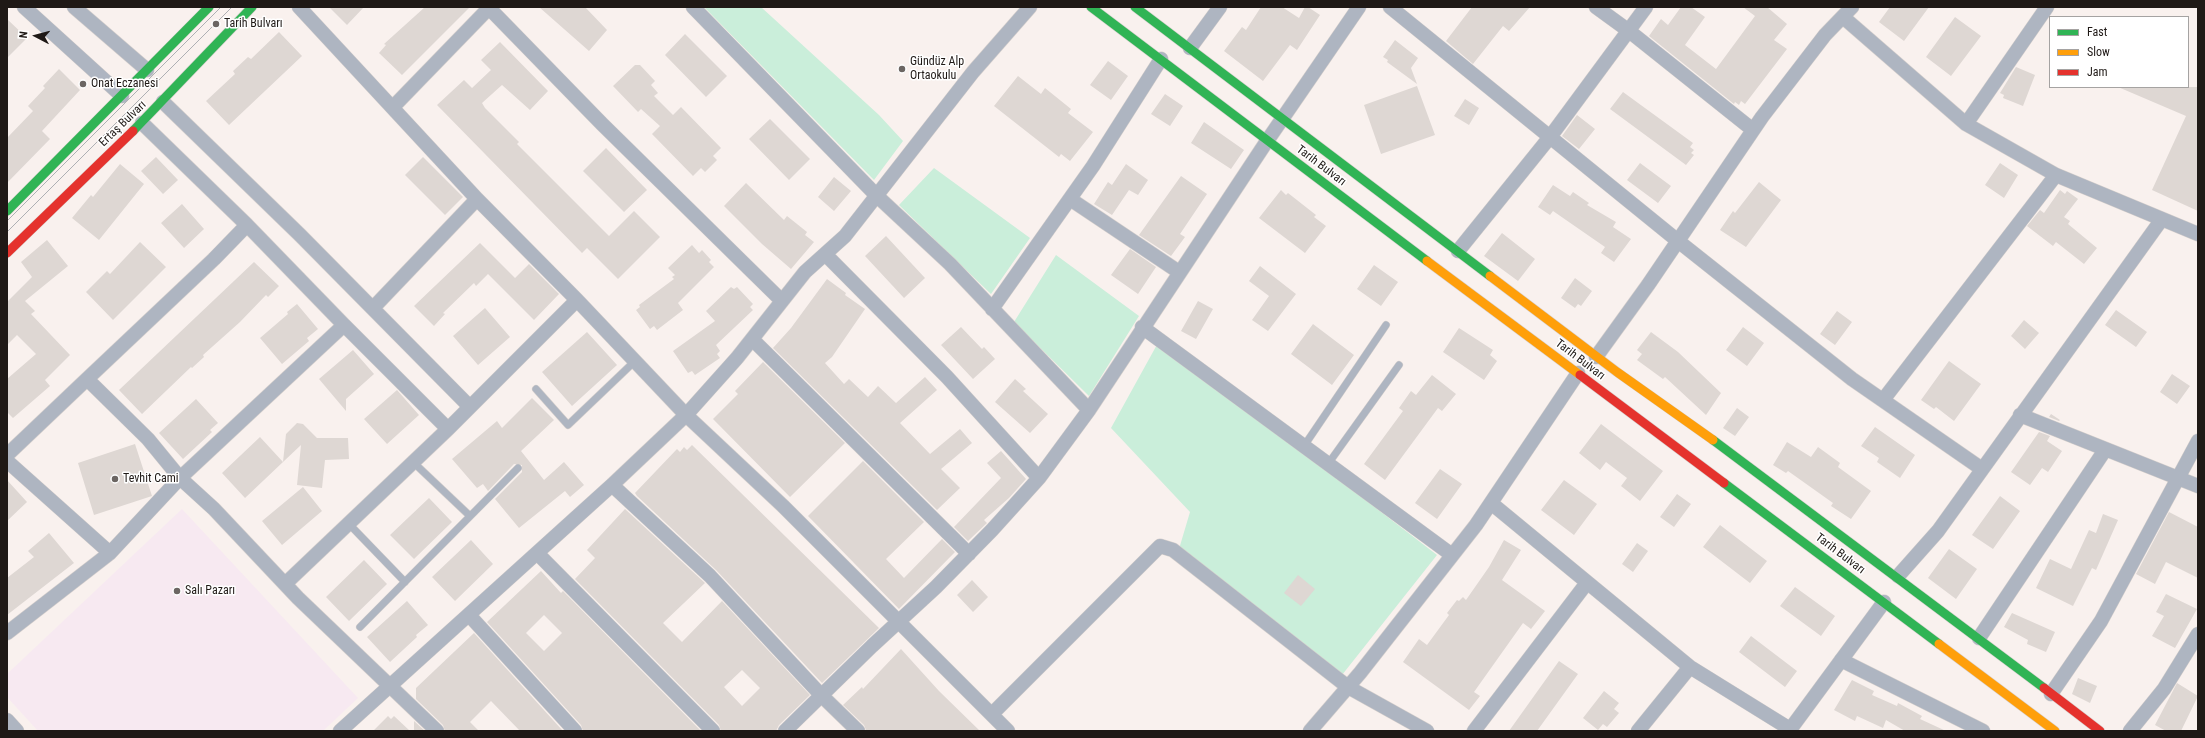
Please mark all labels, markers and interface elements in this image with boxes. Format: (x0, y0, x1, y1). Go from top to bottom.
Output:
north arrow (16, 16, 56, 56)
legend (2049, 16, 2189, 88)
place label: Tarih Bulvarı (224, 17, 283, 31)
marker: Tarih Bulvarı (211, 19, 221, 29)
text: Fast (2087, 25, 2107, 39)
text: N (17, 31, 30, 39)
text: Slow (2087, 45, 2110, 59)
place label: Gündüz Alp Ortaokulu (910, 55, 964, 83)
marker: Gündüz Alp Ortaokulu (897, 64, 907, 74)
text: Jam (2087, 65, 2108, 79)
place label: Onat Eczanesi (91, 77, 158, 91)
marker: Onat Eczanesi (78, 79, 88, 89)
street label: Ertaş Bulvarı (96, 98, 150, 150)
street label: Tarih Bulvarı (1293, 143, 1349, 189)
street label: Tarih Bulvarı (1552, 337, 1608, 383)
place label: Tevhit Cami (123, 472, 179, 486)
marker: Tevhit Cami (110, 474, 120, 484)
street label: Tarih Bulvarı (1812, 531, 1868, 577)
place label: Salı Pazarı (185, 584, 235, 598)
marker: Salı Pazarı (172, 586, 182, 596)

